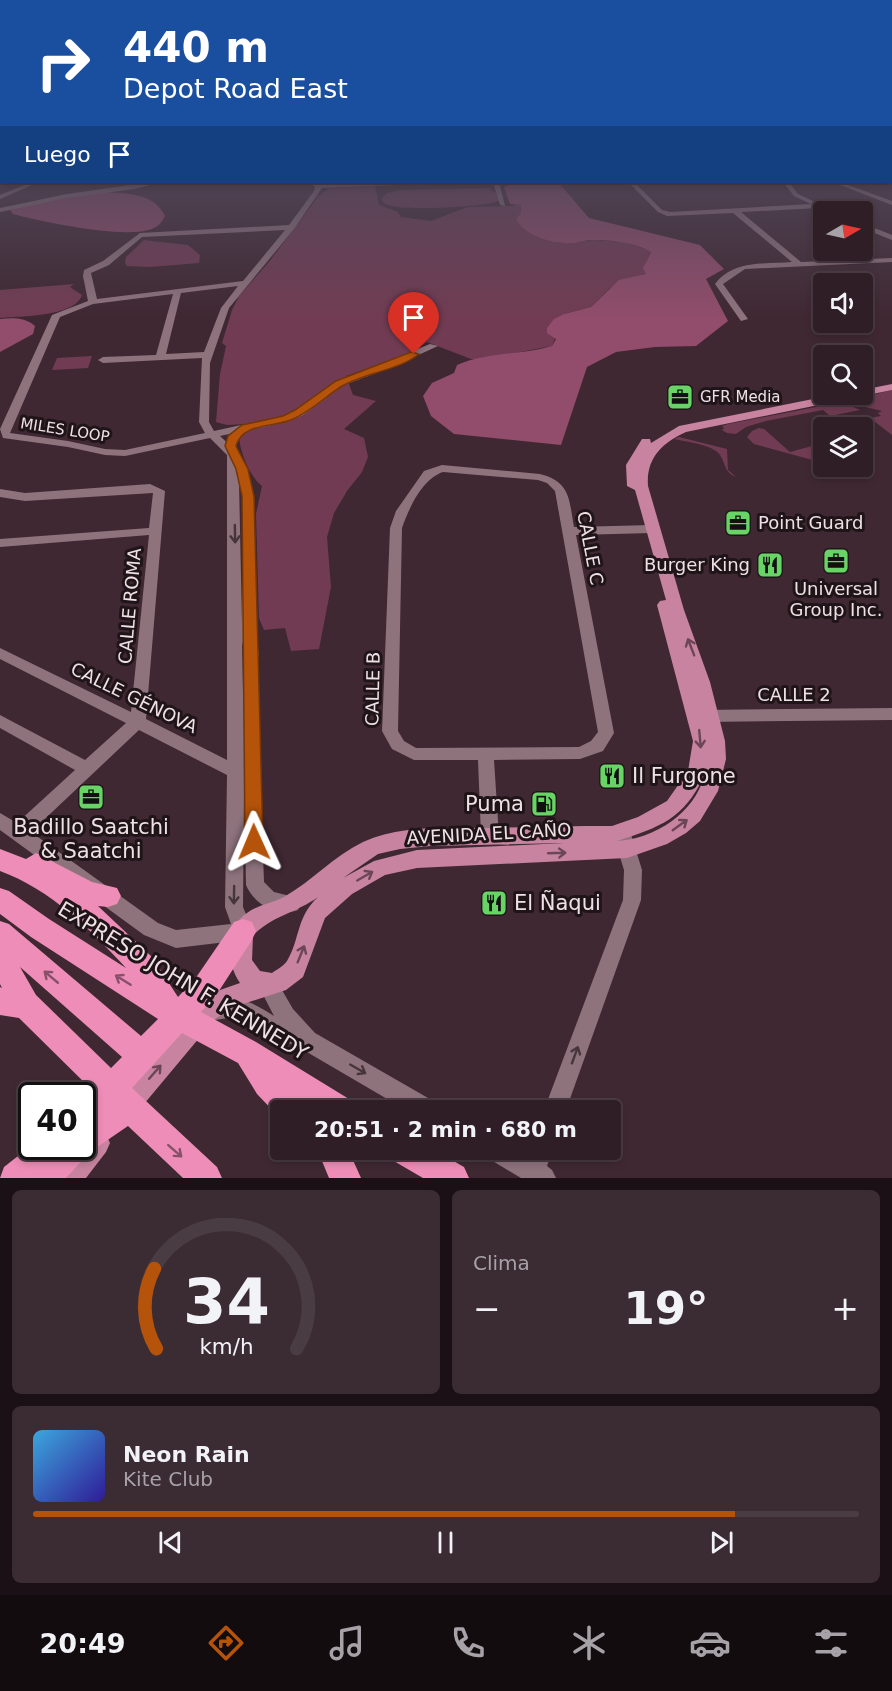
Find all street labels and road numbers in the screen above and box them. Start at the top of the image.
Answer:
street label: MILES LOOP [19,414,111,446]
street label: CALLE C [573,509,608,587]
street label: CALLE ROMA [114,546,145,665]
street label: CALLE B [361,652,384,726]
street label: CALLE GÉNOVA [68,658,202,738]
street label: CALLE 2 [757,684,831,705]
street label: AVENIDA EL CAÑO [406,819,572,848]
street label: EXPRESO JOHN F. KENNEDY [54,897,312,1065]

